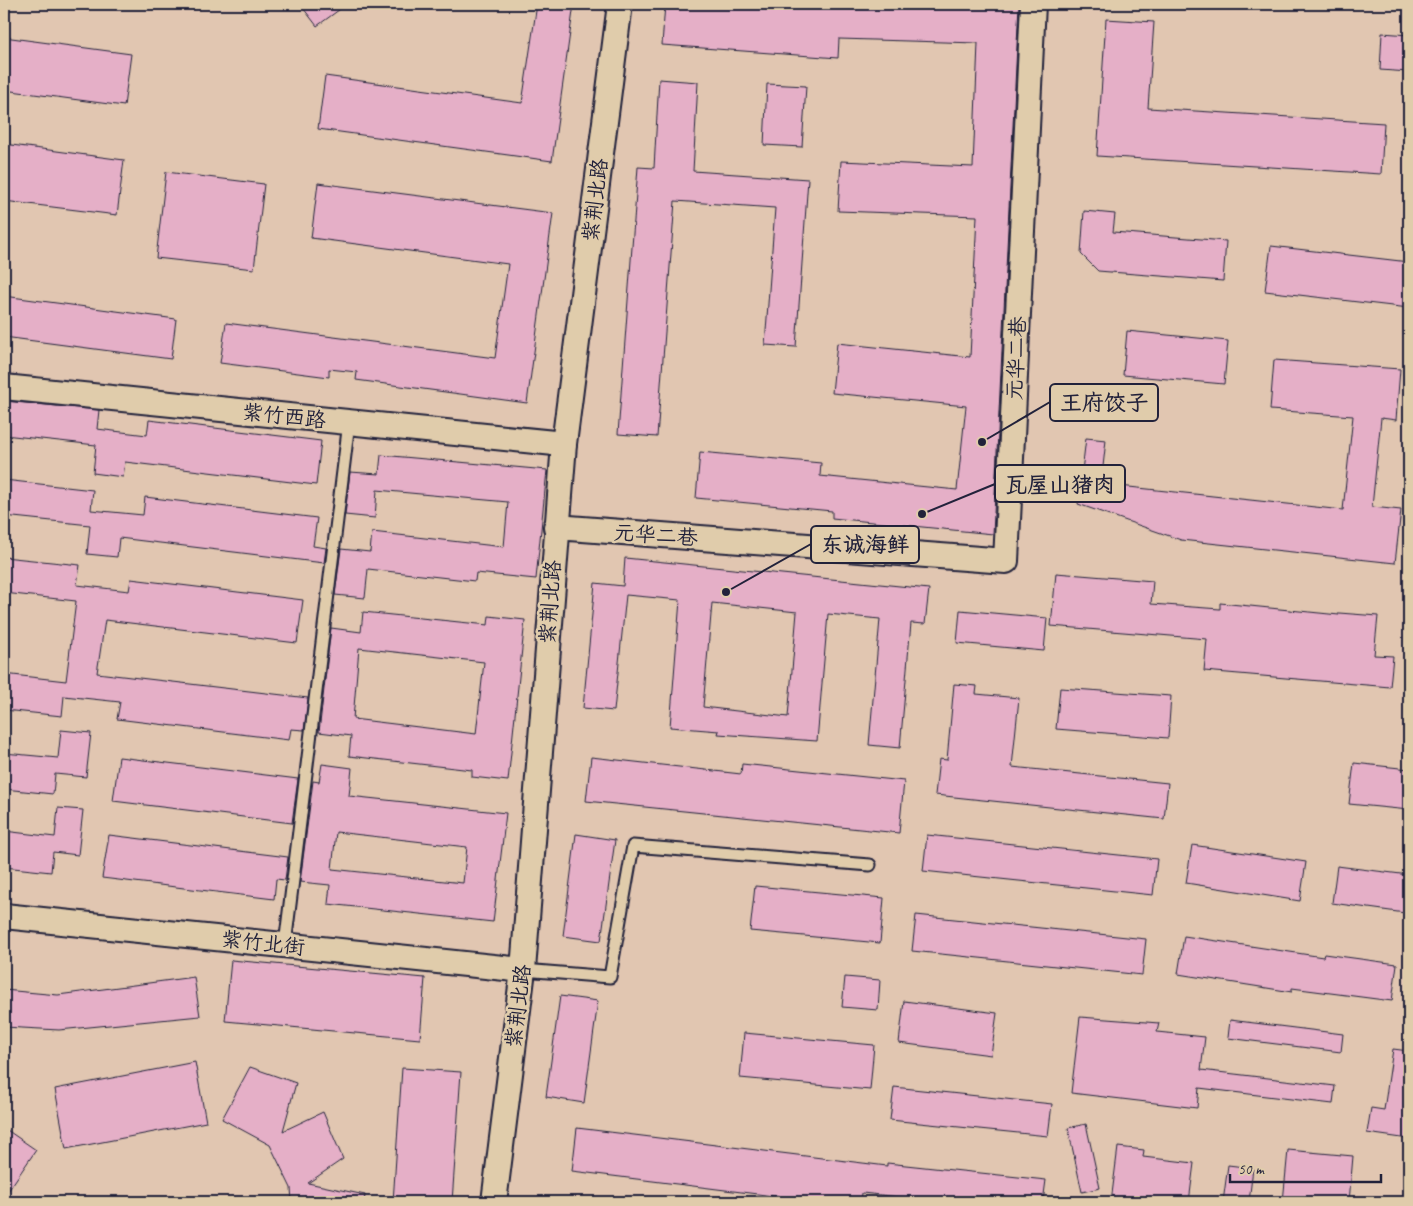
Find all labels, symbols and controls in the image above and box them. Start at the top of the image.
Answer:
street label: 紫荆北路 [577,157,613,243]
street label: 元华二巷 [1001,315,1031,401]
callout: 王府饺子 [1050,384,1158,421]
text: 王府饺子 [1060,389,1148,417]
street label: 紫竹西路 [241,399,327,433]
callout: 瓦屋山猪肉 [995,465,1125,502]
text: 瓦屋山猪肉 [1005,471,1115,499]
street label: 元华二巷 [613,519,699,551]
callout: 东诚海鲜 [811,526,919,563]
text: 东诚海鲜 [821,531,909,559]
street label: 紫荆北路 [534,559,566,645]
street label: 紫竹北街 [220,926,306,960]
street label: 紫荆北路 [500,963,536,1049]
scale bar [1230,1151,1382,1183]
text: 50 m [1238,1160,1265,1179]

